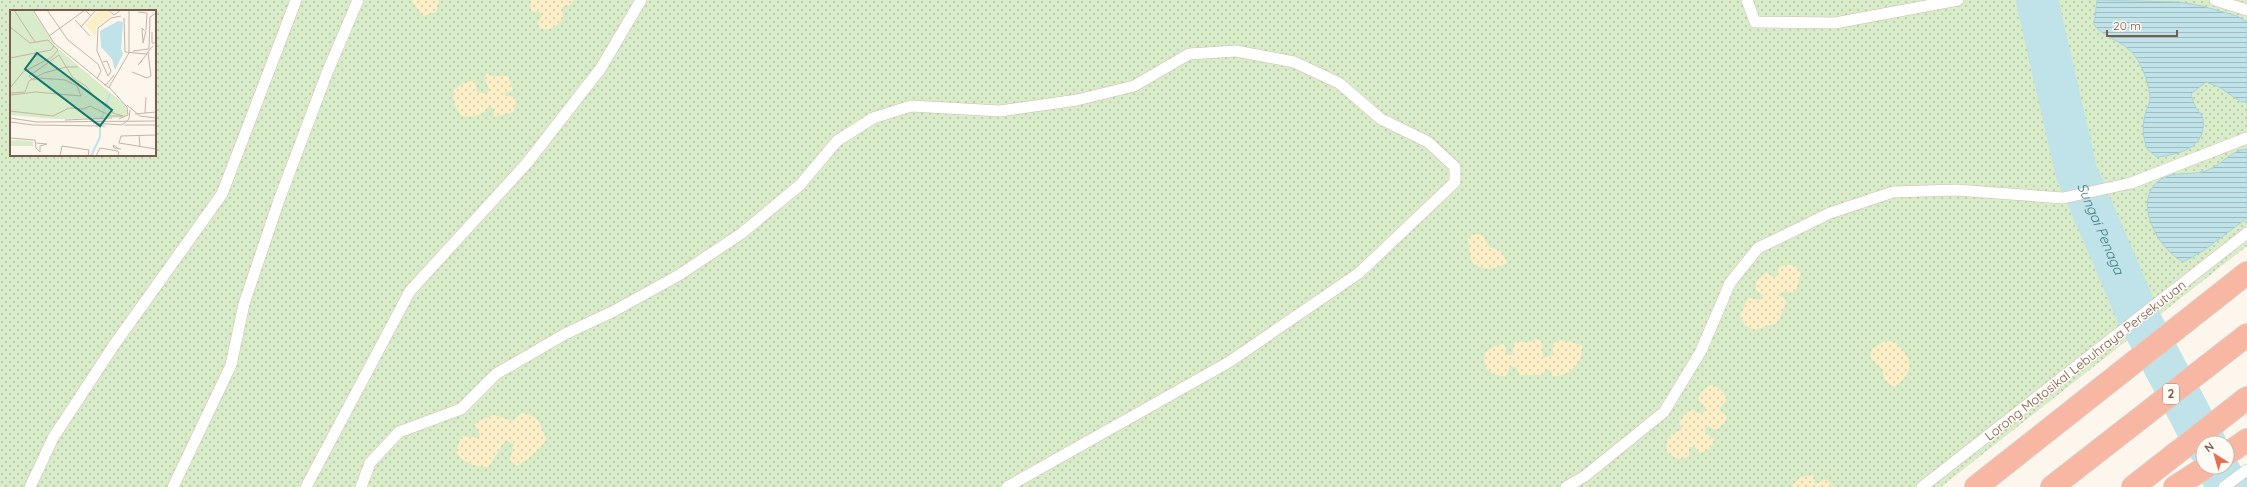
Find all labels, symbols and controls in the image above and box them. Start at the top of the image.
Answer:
inset map [10,10,156,156]
scale bar [2107,12,2177,38]
text: 20 m [2113,18,2141,33]
water label: Sungai Penaga [2073,180,2129,278]
street label: Lorong Motosikal Lebuhraya Persekutuan [1981,276,2189,444]
road number: 2 [2163,384,2179,404]
north arrow [2195,435,2235,475]
text: N [2202,439,2216,455]

